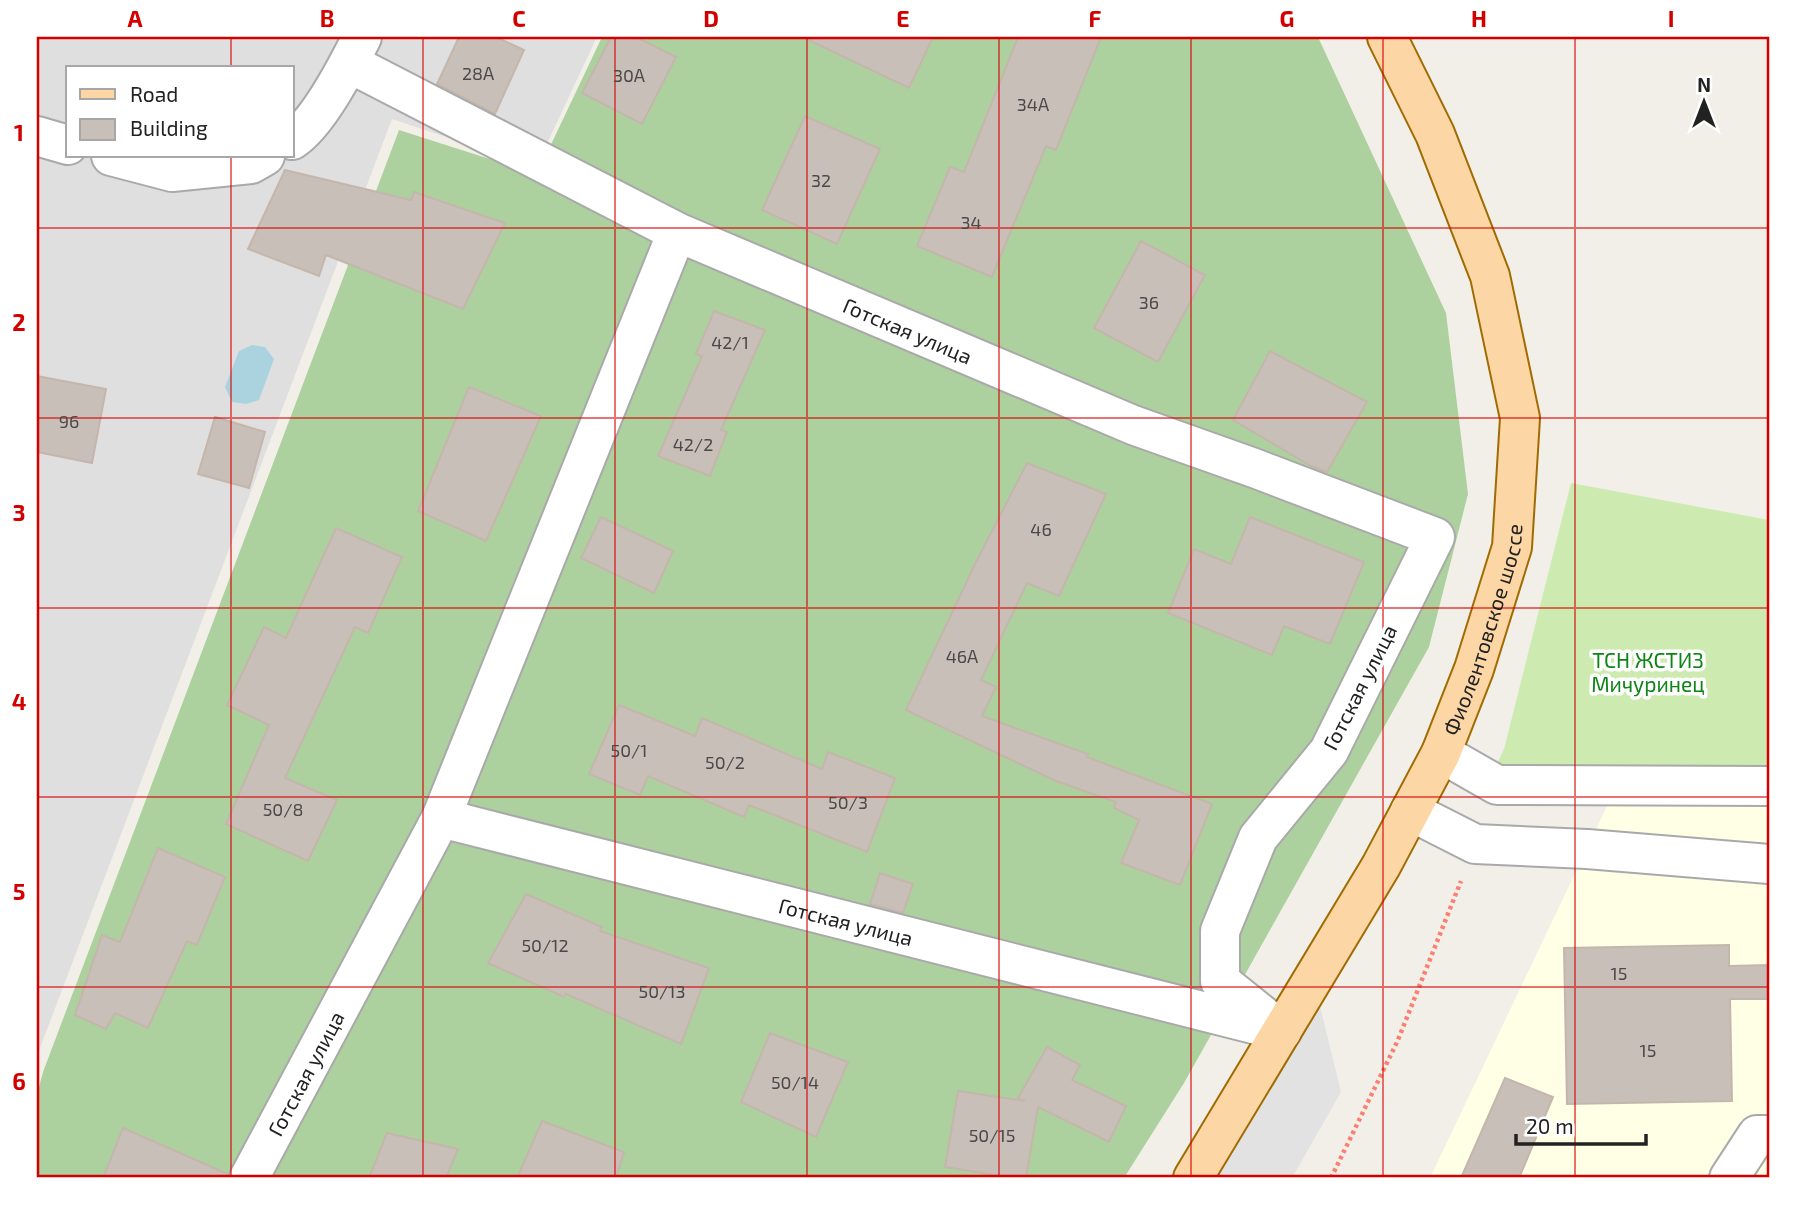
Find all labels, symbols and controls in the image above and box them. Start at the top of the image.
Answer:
text: A [127,4,143,32]
text: B [320,4,334,32]
text: C [512,4,526,32]
text: D [703,4,719,32]
text: E [896,4,910,32]
text: F [1089,4,1102,32]
text: G [1280,4,1294,32]
text: H [1471,4,1487,32]
text: I [1668,4,1674,32]
house number: 28А [462,62,495,84]
house number: 30А [613,64,646,86]
legend [66,66,294,158]
north arrow [1670,66,1740,136]
text: N [1697,73,1711,96]
text: Road [130,81,178,106]
house number: 34А [1017,93,1050,115]
text: Building [130,115,208,140]
text: 1 [14,118,24,146]
house number: 32 [811,169,831,191]
house number: 34 [960,211,982,233]
house number: 36 [1139,291,1159,313]
street label: Готская улица [840,292,976,368]
text: 2 [12,308,26,336]
house number: 42/1 [711,331,749,353]
house number: 96 [59,410,79,432]
house number: 42/2 [673,433,713,455]
text: 3 [12,498,26,526]
house number: 46 [1030,518,1052,540]
street label: Фиолентовское шоссе [1437,523,1526,739]
street label: Готская улица [1317,620,1402,754]
house number: 46А [946,645,979,667]
park label: ТСН ЖСТИЗ Мичуринец [1591,647,1705,697]
text: 4 [12,687,26,715]
house number: 50/1 [611,739,647,761]
house number: 50/2 [705,751,745,773]
house number: 50/3 [828,791,868,813]
house number: 50/8 [263,798,303,820]
text: 5 [13,877,25,905]
street label: Готская улица [776,892,916,950]
house number: 50/12 [521,934,569,956]
house number: 15 [1611,962,1627,984]
house number: 50/13 [639,980,685,1002]
street label: Готская улица [262,1006,348,1140]
house number: 15 [1640,1039,1656,1061]
text: 6 [12,1067,26,1095]
house number: 50/14 [771,1071,819,1093]
scale bar [1516,1103,1645,1147]
text: 20 m [1526,1113,1574,1138]
house number: 50/15 [969,1124,1015,1146]

